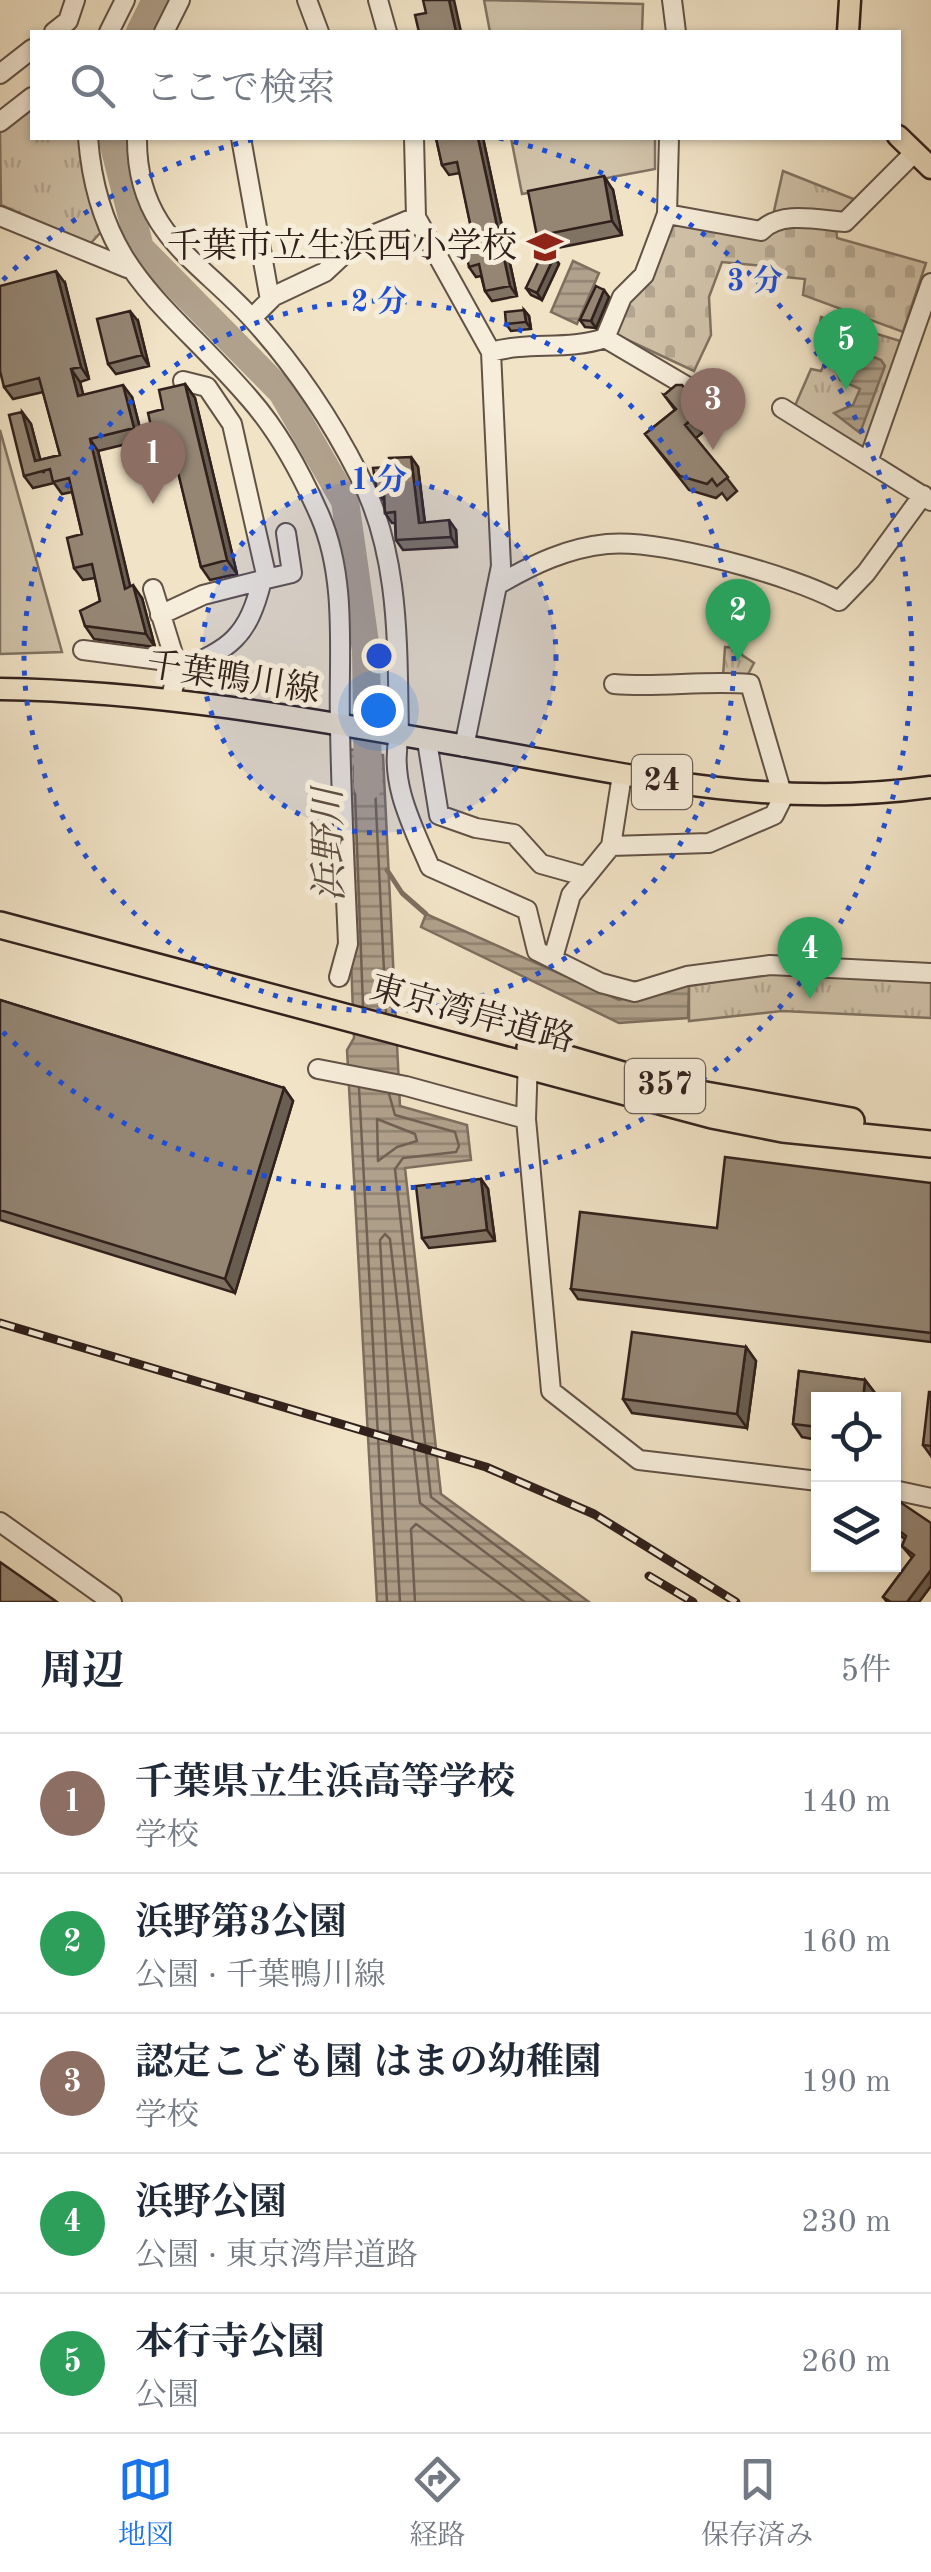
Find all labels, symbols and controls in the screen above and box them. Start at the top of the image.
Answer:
search box [30,30,901,140]
icon: search [65,58,120,113]
text: ここで検索 [145,71,335,109]
place label: 千葉市立生浜西小学校 [167,227,517,265]
school or university icon: 千葉市立生浜西小学校 [526,228,564,266]
text: 3 分 [727,264,783,297]
text: 2 分 [351,285,407,318]
pin: 5 [814,308,878,390]
pin: 3 [680,368,746,450]
pin: 1 [120,422,186,504]
text: 1 分 [351,463,407,496]
pin: 2 [706,578,770,661]
centre of rings [361,638,397,674]
street label: 千葉鴨川線 [144,645,323,710]
your location [353,685,404,736]
road number: 24 [632,755,692,809]
water label: 浜野川 [308,784,351,902]
pin: 4 [778,916,842,999]
street label: 東京湾岸道路 [366,968,579,1059]
road number: 357 [625,1059,705,1113]
map controls [811,1392,901,1572]
button: locate [811,1392,901,1482]
button: layers [811,1482,901,1572]
text: 周辺 [40,1652,124,1694]
text: 5件 [840,1656,891,1688]
text: 千葉県立生浜高等学校 [135,1765,515,1803]
text: 1 [63,1787,82,1819]
text: 140 m [801,1787,891,1819]
text: 学校 [135,1821,199,1853]
text: 浜野第3公園 [135,1905,347,1943]
text: 2 [63,1927,82,1959]
text: 160 m [801,1927,891,1959]
text: 公園 · 千葉鴨川線 [135,1961,386,1993]
text: 認定こども園 はまの幼稚園 [135,2045,602,2083]
text: 3 [63,2067,82,2099]
text: 190 m [801,2067,891,2099]
text: 学校 [135,2101,199,2133]
text: 浜野公園 [135,2185,287,2223]
text: 4 [63,2207,82,2239]
text: 230 m [801,2207,891,2239]
text: 公園 · 東京湾岸道路 [135,2241,418,2273]
text: 本行寺公園 [135,2325,325,2363]
text: 5 [63,2347,82,2379]
text: 260 m [801,2347,891,2379]
text: 公園 [135,2381,199,2413]
tab: 地図 [118,2452,174,2555]
tab: 経路 [409,2452,465,2555]
tab: 保存済み [701,2452,813,2555]

